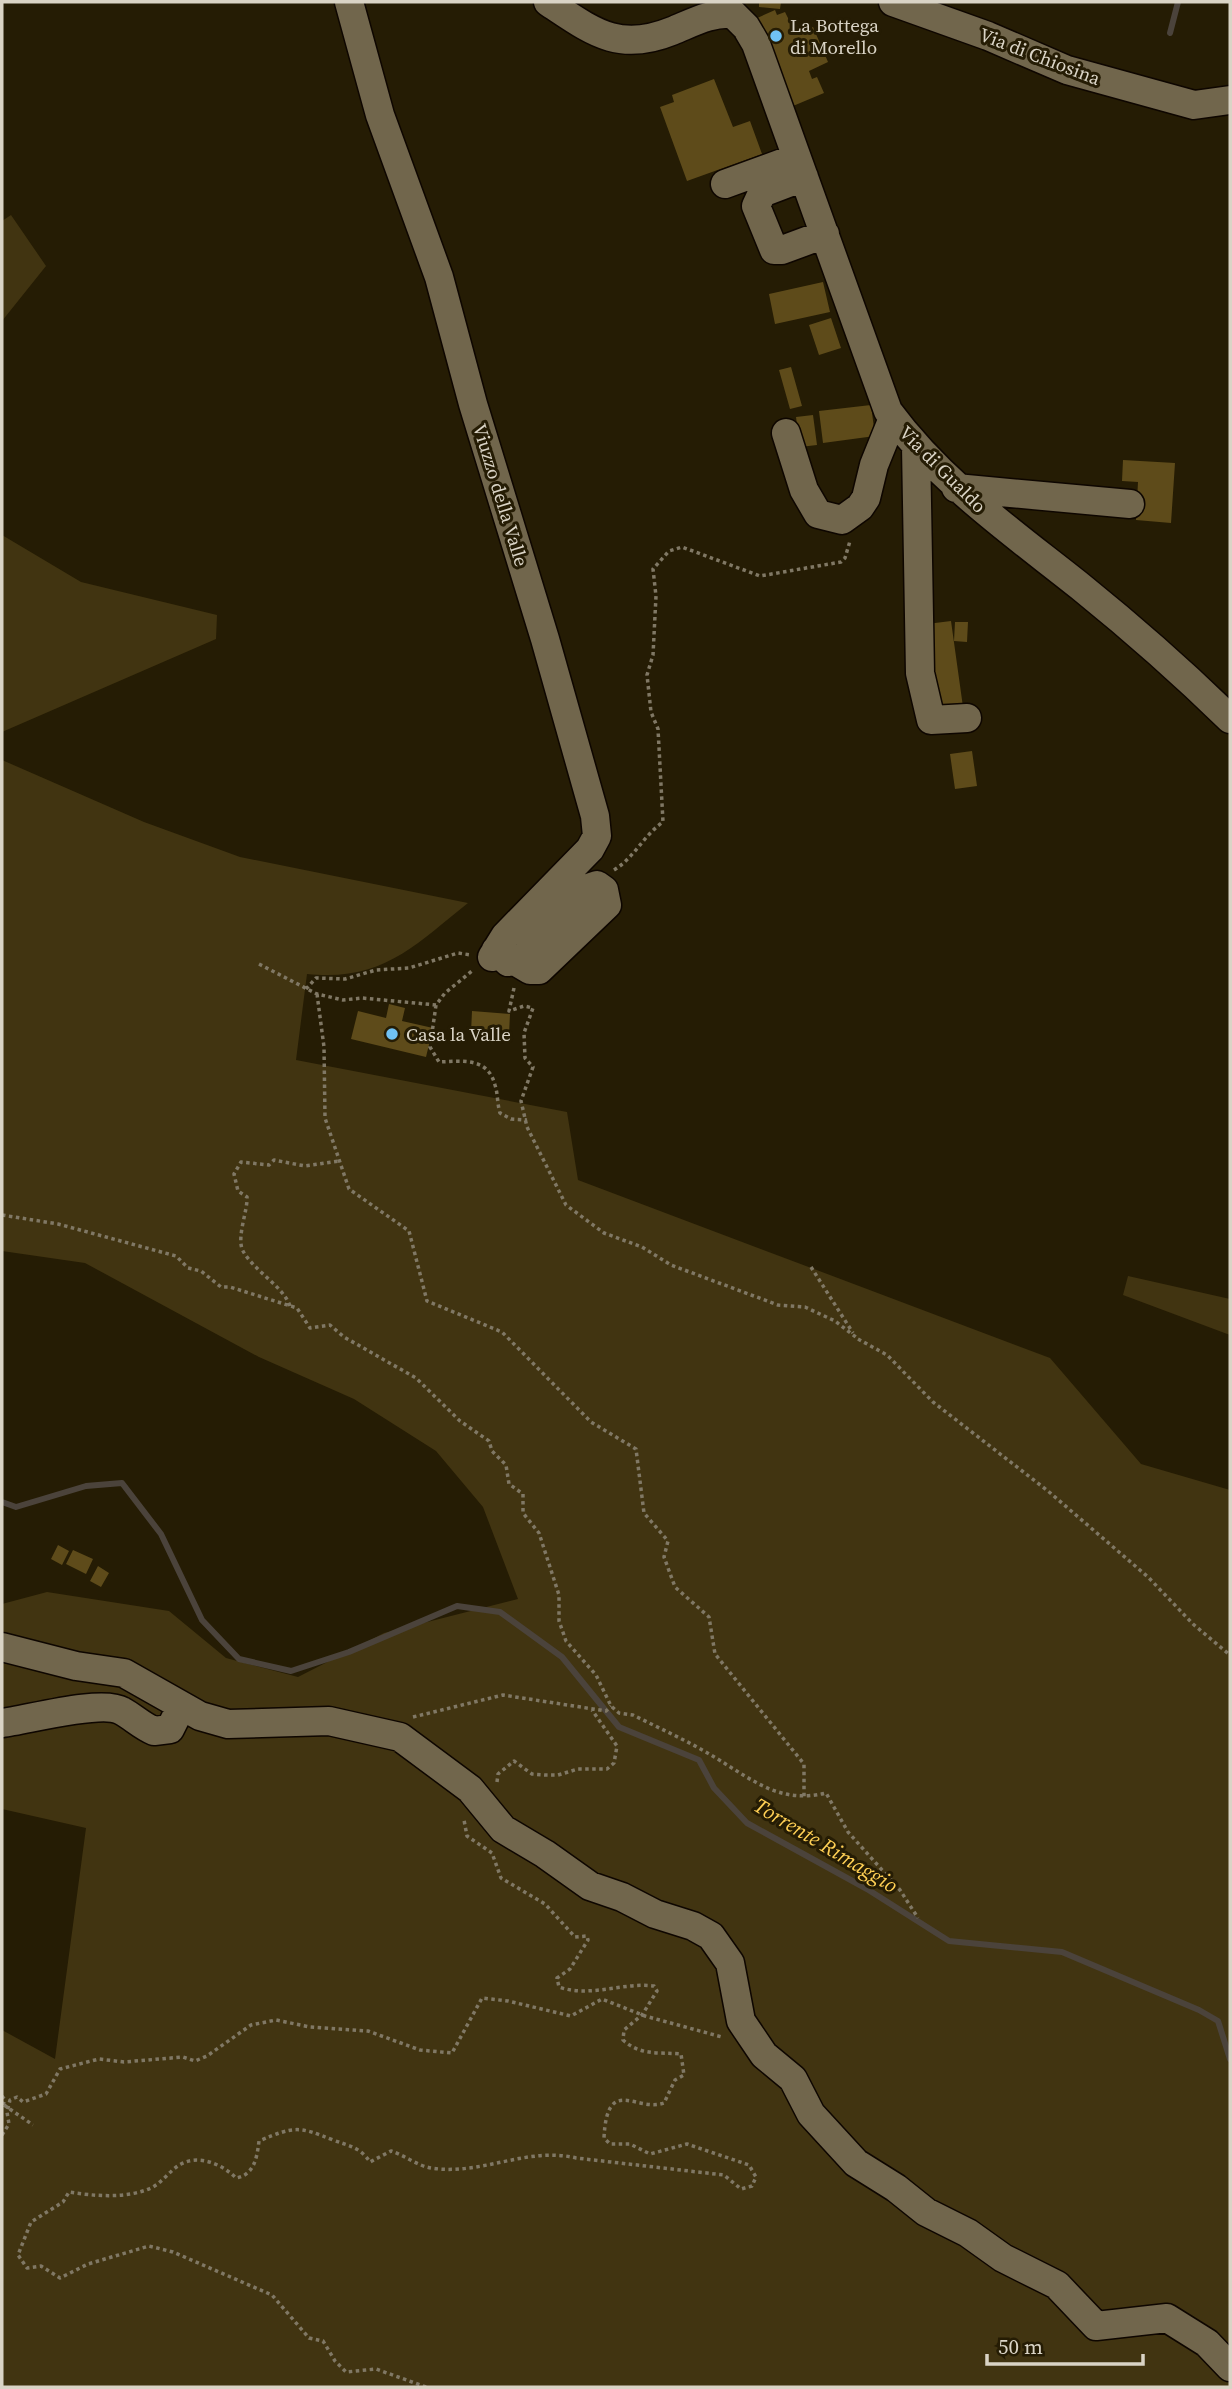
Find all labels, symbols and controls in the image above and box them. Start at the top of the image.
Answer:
place label: La Bottega di Morello [790,12,879,60]
street label: Via di Chiosina [976,21,1104,91]
marker: La Bottega di Morello [768,28,784,44]
street label: Viuzzo della Valle [467,420,535,570]
street label: Via di Gualdo [894,420,992,518]
place label: Casa la Valle [406,1021,511,1047]
marker: Casa la Valle [384,1026,400,1042]
water label: Torrente Rimaggio [749,1791,903,1899]
scale bar [987,2322,1143,2366]
text: 50 m [998,2332,1043,2361]

